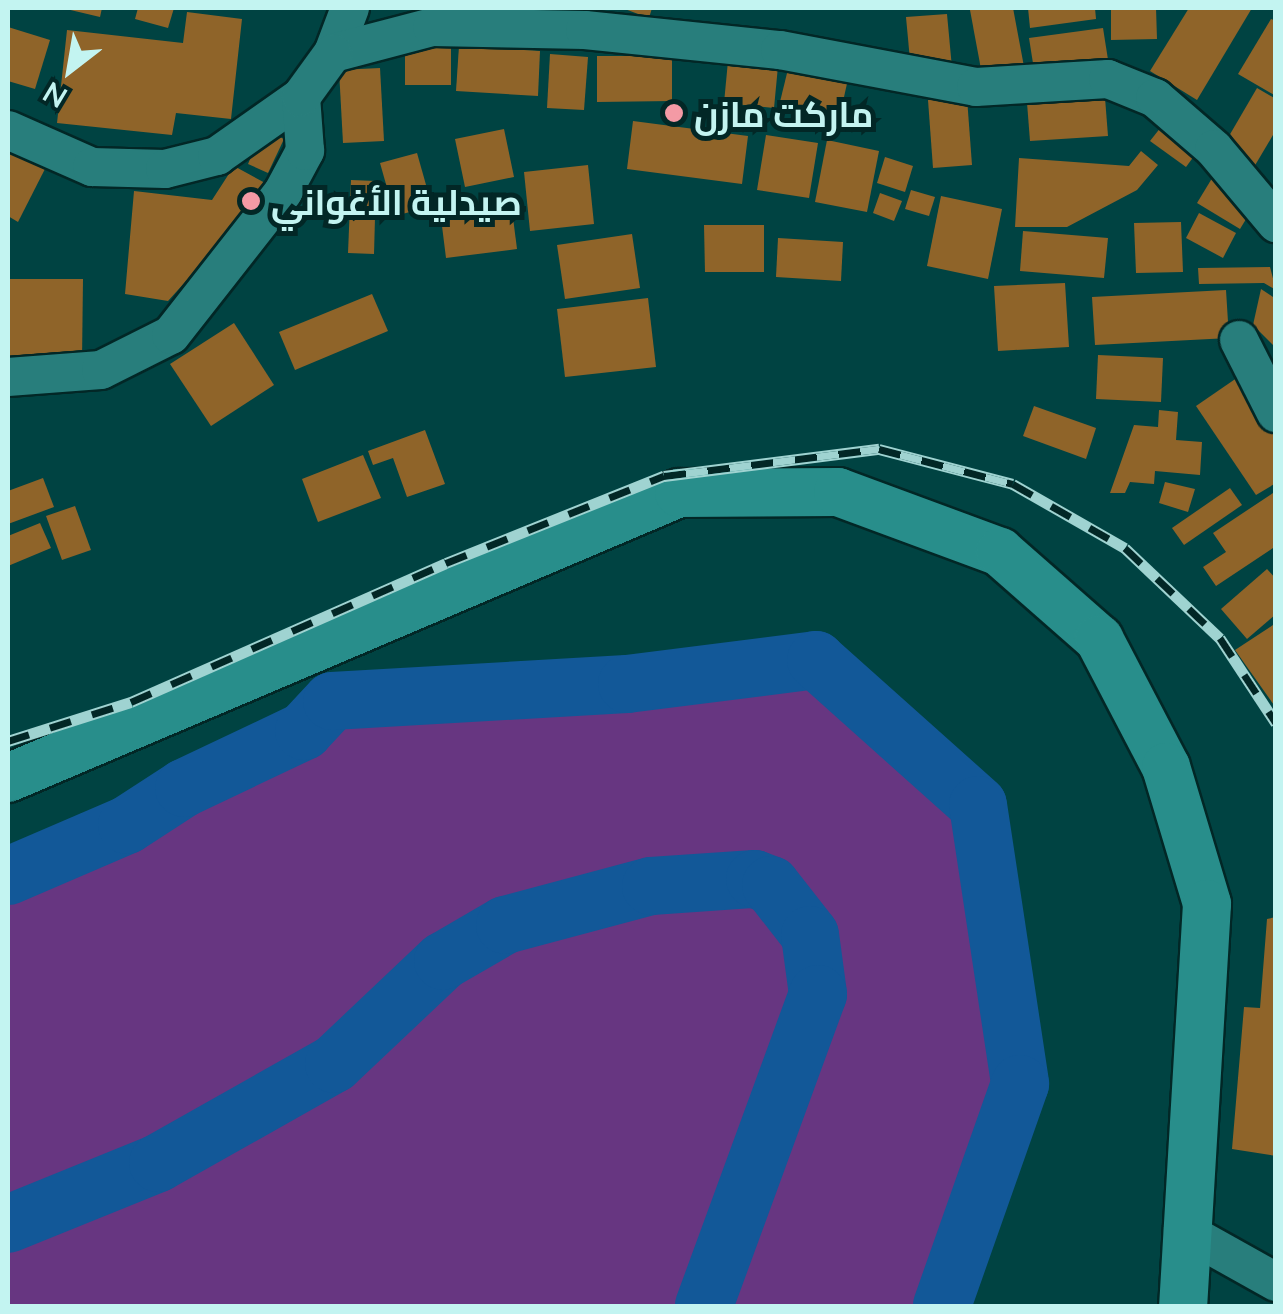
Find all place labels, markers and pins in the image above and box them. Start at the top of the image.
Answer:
place label: ماركت مازن [694,92,873,134]
marker: ماركت مازن [663,102,685,124]
place label: صيدلية الأغواني [271,180,522,222]
marker: صيدلية الأغواني [240,190,262,212]

